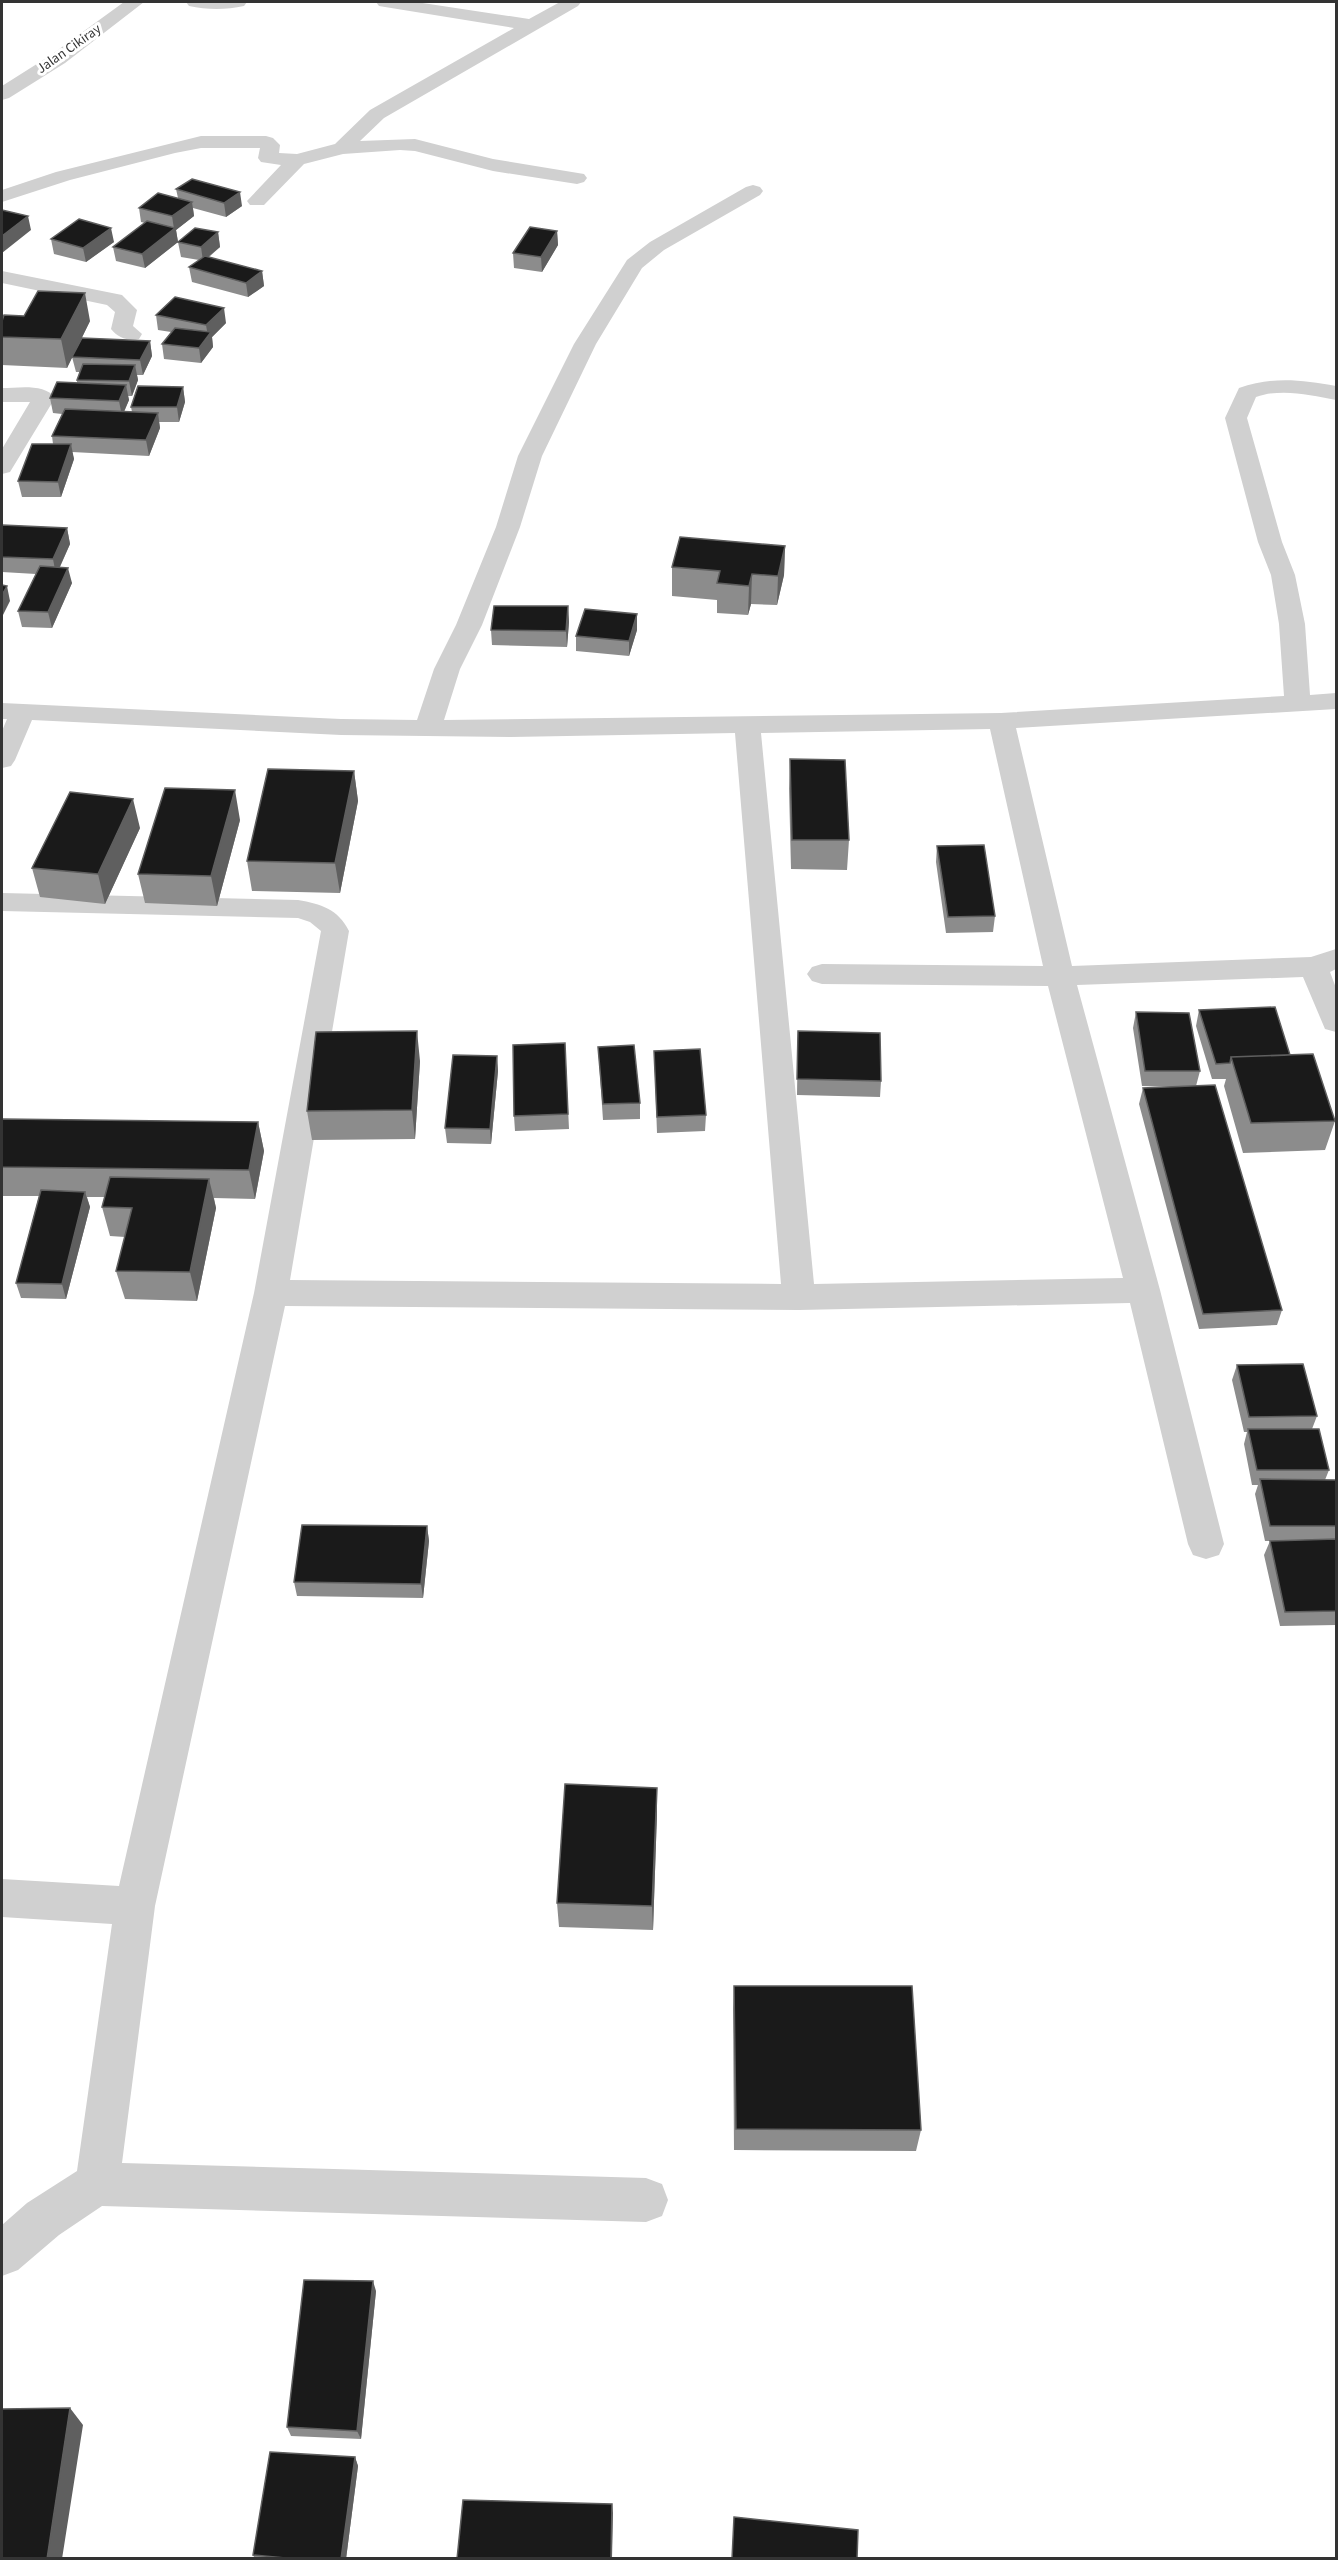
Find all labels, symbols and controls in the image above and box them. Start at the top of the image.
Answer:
street label: Jalan Cikiray [33,19,106,79]

